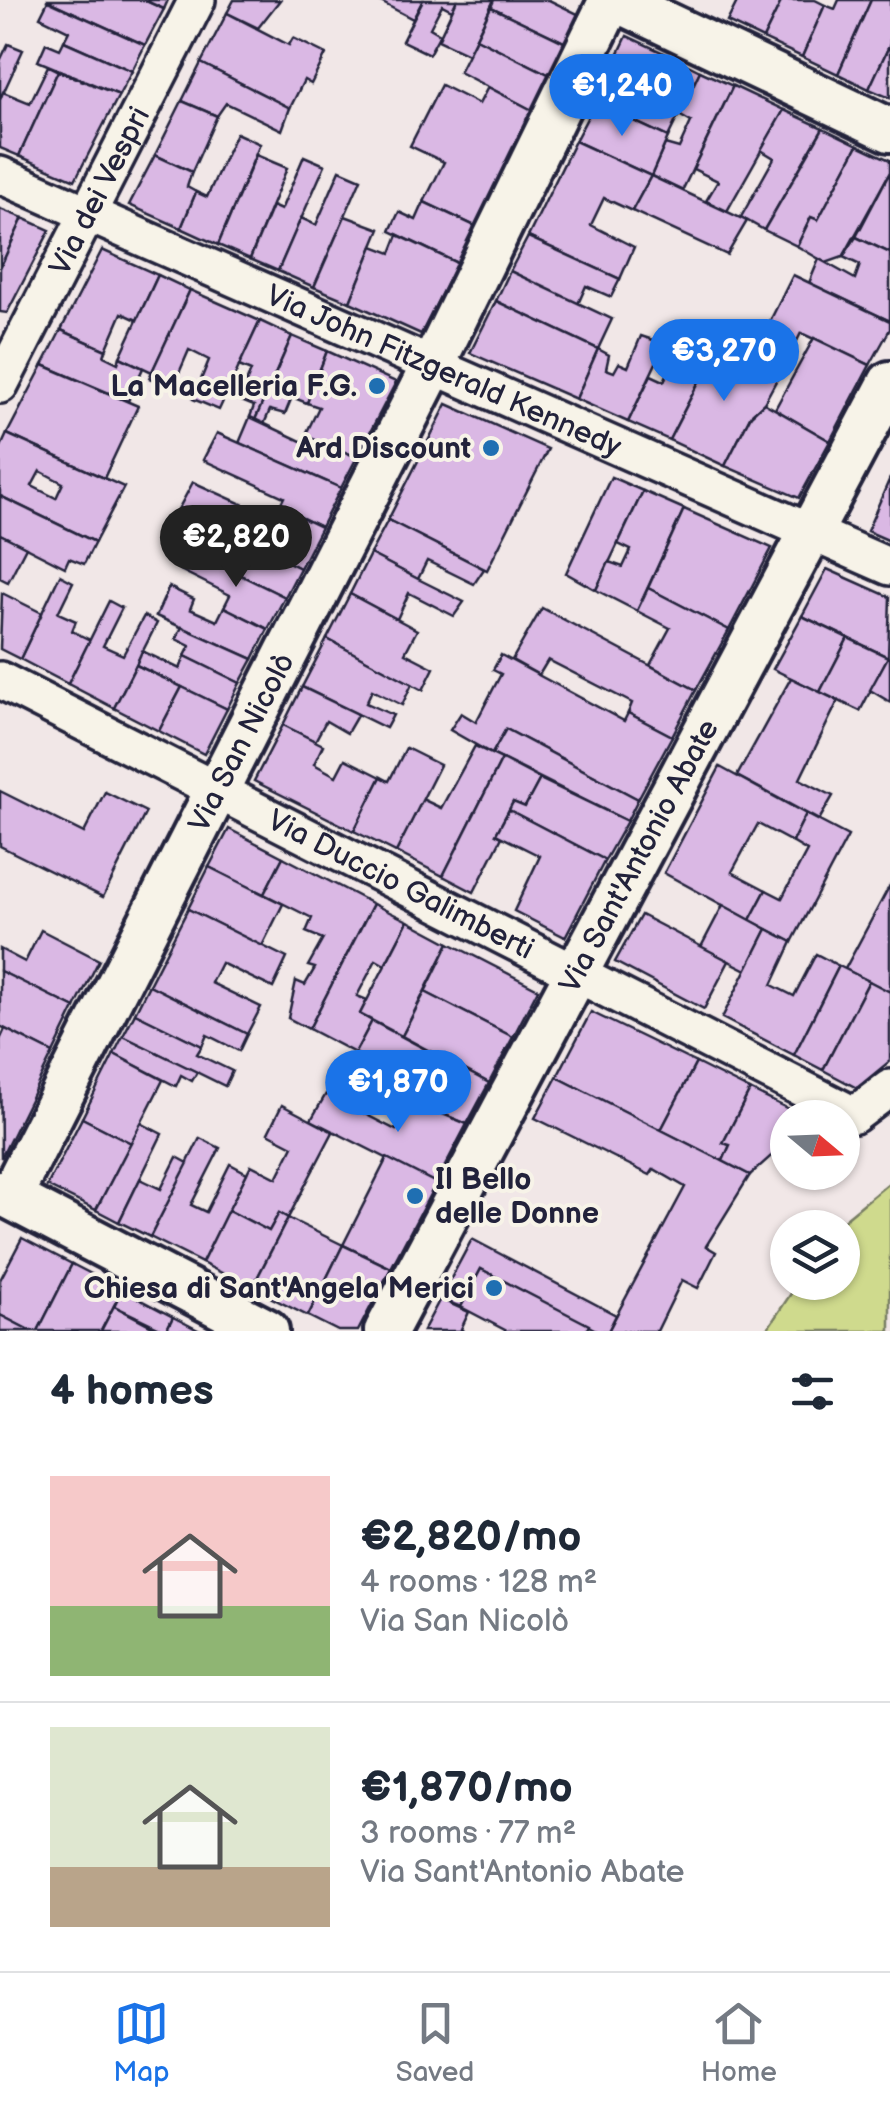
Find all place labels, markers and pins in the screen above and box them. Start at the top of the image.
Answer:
pin: €1,240 [541,54,703,139]
pin: €3,270 [643,319,805,404]
place label: La Macelleria F.G. [111,369,357,405]
marker: La Macelleria F.G. [366,375,388,397]
place label: Ard Discount [295,431,471,467]
marker: Ard Discount [480,437,502,459]
pin: €2,820 [155,505,317,590]
pin: €1,870 [317,1050,479,1135]
place label: Il Bello delle Donne [435,1162,599,1232]
marker: Il Bello delle Donne [404,1185,426,1207]
place label: Chiesa di Sant'Angela Merici [84,1271,474,1307]
marker: Chiesa di Sant'Angela Merici [483,1277,505,1299]

